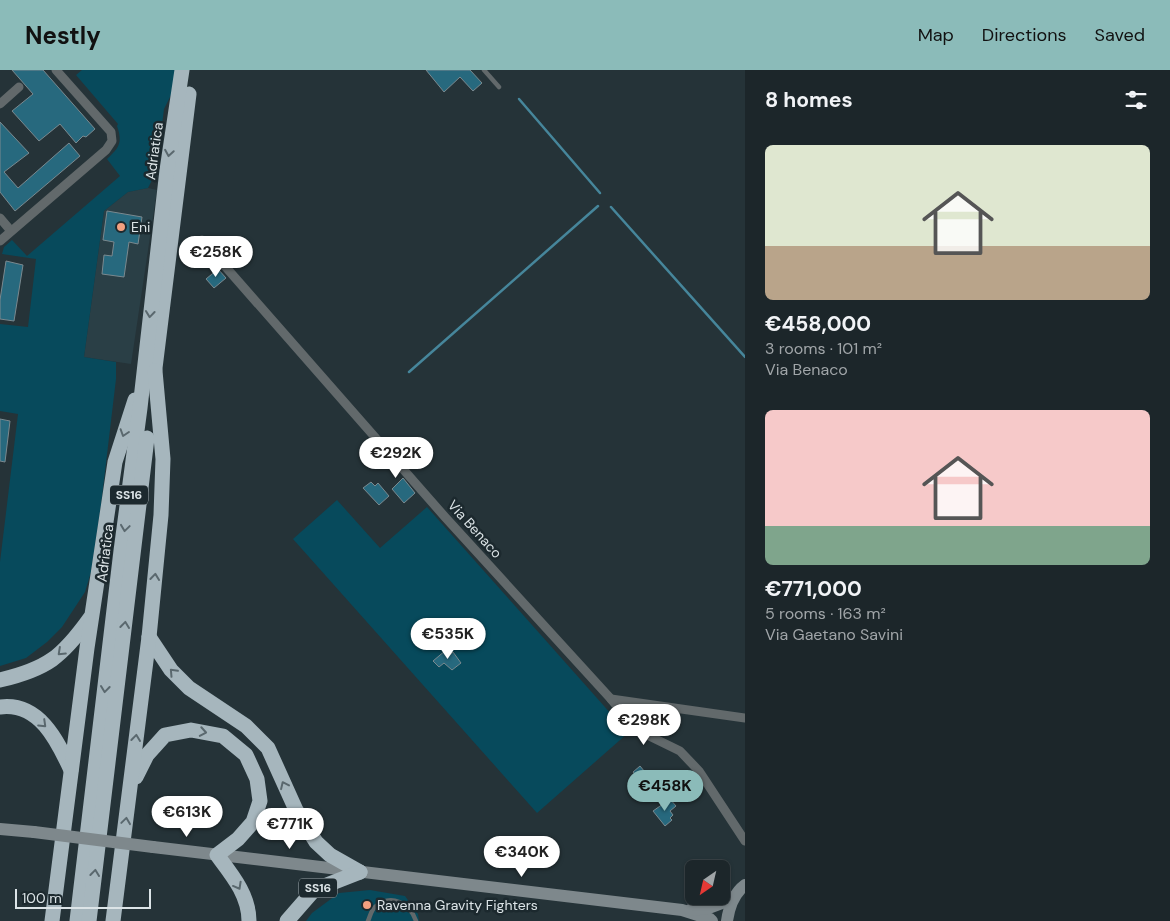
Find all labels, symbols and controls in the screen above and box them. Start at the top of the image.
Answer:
text: Nestly [25,20,101,51]
text: Map [918,23,954,47]
text: Directions [982,23,1067,47]
text: Saved [1095,23,1145,47]
text: 8 homes [765,86,853,114]
icon: filters [1122,86,1150,114]
street label: Adriatica [141,121,167,181]
one-way arrow [165,148,175,157]
icon: home [913,178,1003,268]
place label: Eni [131,218,150,236]
marker: Eni [115,221,127,233]
pin: €258K [181,236,251,278]
text: €258K [190,241,242,262]
text: €458,000 [765,310,871,338]
one-way arrow [145,311,156,319]
text: 3 rooms · 101 m² [765,338,882,359]
text: Via Benaco [765,359,848,380]
one-way arrow [120,428,130,437]
pin: €292K [361,436,431,479]
text: €292K [370,442,422,463]
icon: home [913,443,1003,533]
road number: SS16 [110,486,148,504]
street label: Via Benaco [444,496,506,562]
street label: Adriatica [93,523,117,583]
one-way arrow [120,523,130,532]
one-way arrow [149,573,160,581]
text: €771,000 [765,575,862,603]
text: 5 rooms · 163 m² [765,603,886,624]
pin: €535K [413,618,483,660]
one-way arrow [119,620,130,628]
text: €535K [422,623,474,644]
text: Via Gaetano Savini [765,624,903,645]
one-way arrow [58,647,67,656]
one-way arrow [170,668,179,677]
one-way arrow [100,685,111,693]
pin: €298K [609,704,679,746]
text: €298K [618,709,670,730]
one-way arrow [37,718,46,727]
one-way arrow [198,727,207,737]
one-way arrow [131,734,141,743]
pin: €458K [630,770,700,812]
text: €458K [638,775,692,796]
one-way arrow [280,781,291,790]
pin: €613K [152,796,222,838]
text: €613K [163,801,211,822]
pin: €771K [255,808,325,850]
text: €771K [267,813,313,834]
one-way arrow [120,816,131,824]
pin: €340K [487,836,557,878]
text: €340K [495,841,549,862]
north arrow [685,860,730,905]
map controls [685,860,730,905]
one-way arrow [89,868,100,876]
road number: SS16 [299,878,337,898]
one-way arrow [232,881,242,890]
scale bar [15,886,151,909]
text: 100 m [22,889,62,907]
place label: Ravenna Gravity Fighters [377,896,538,914]
marker: Ravenna Gravity Fighters [361,899,373,911]

